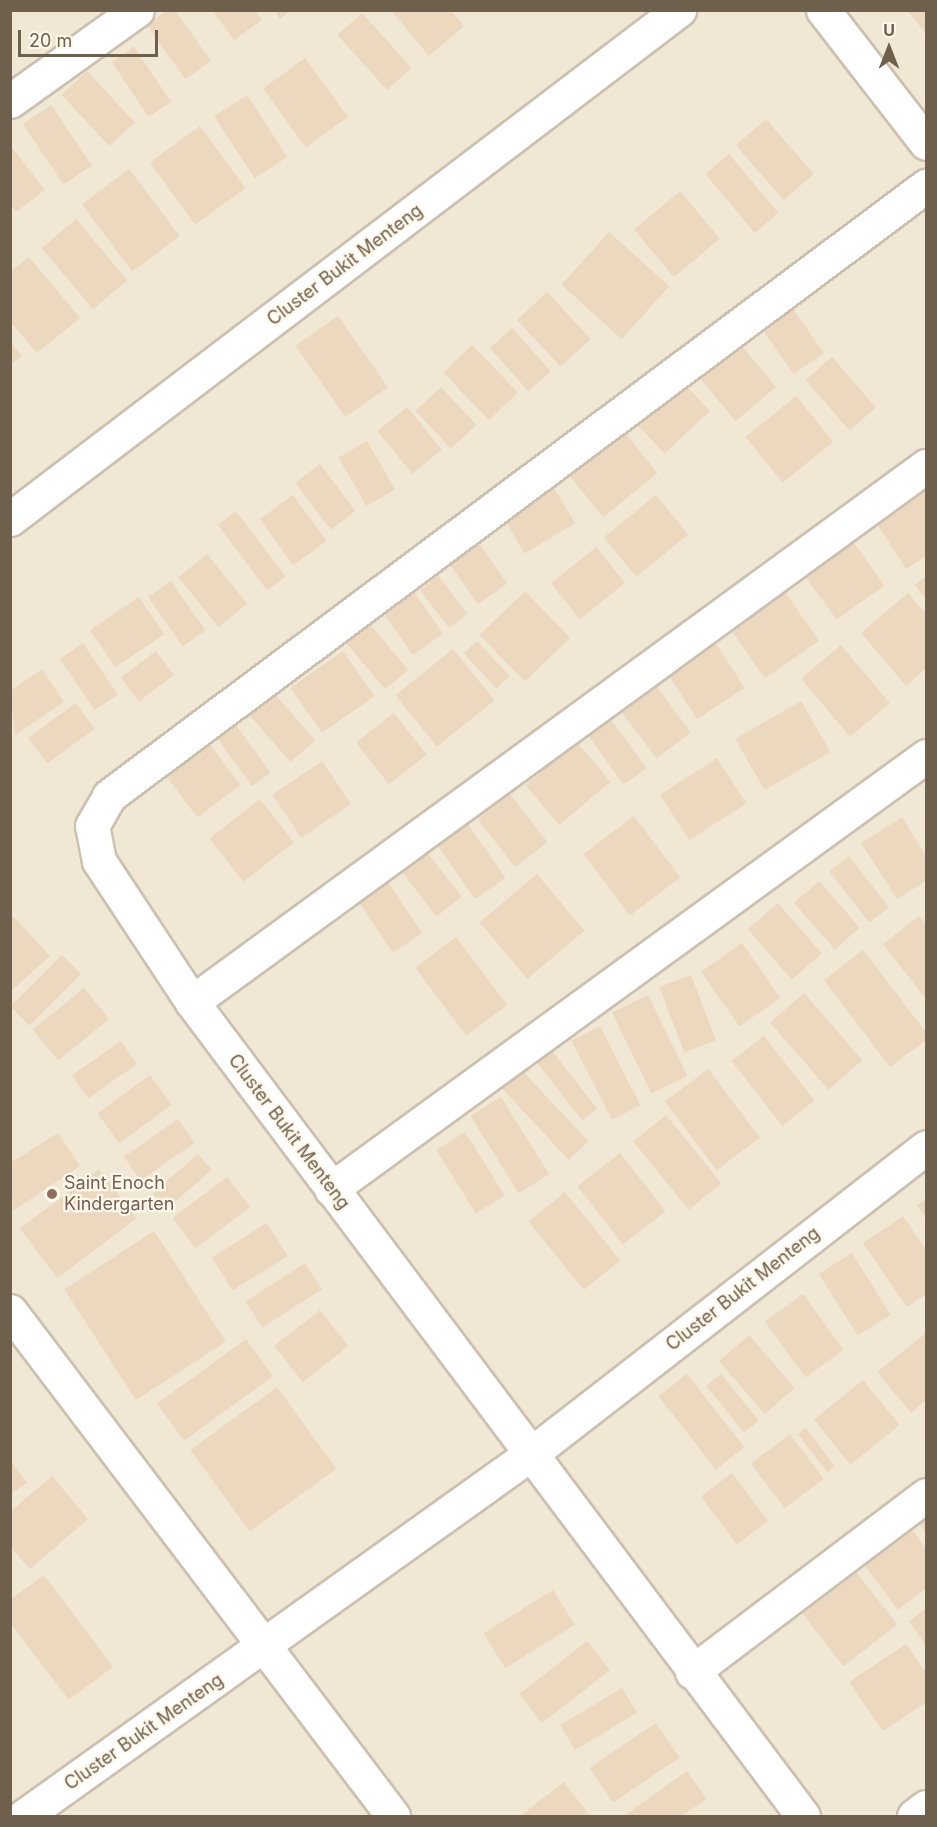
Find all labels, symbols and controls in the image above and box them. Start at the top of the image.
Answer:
scale bar [21,18,160,56]
north arrow [859,18,919,78]
text: U [883,20,895,40]
text: 20 m [29,30,72,51]
street label: Cluster Bukit Menteng [263,200,427,330]
street label: Cluster Bukit Menteng [224,1050,354,1214]
place label: Saint Enoch Kindergarten [64,1173,174,1216]
marker: Saint Enoch Kindergarten [45,1187,59,1201]
street label: Cluster Bukit Menteng [662,1222,824,1356]
street label: Cluster Bukit Menteng [61,1669,227,1795]

